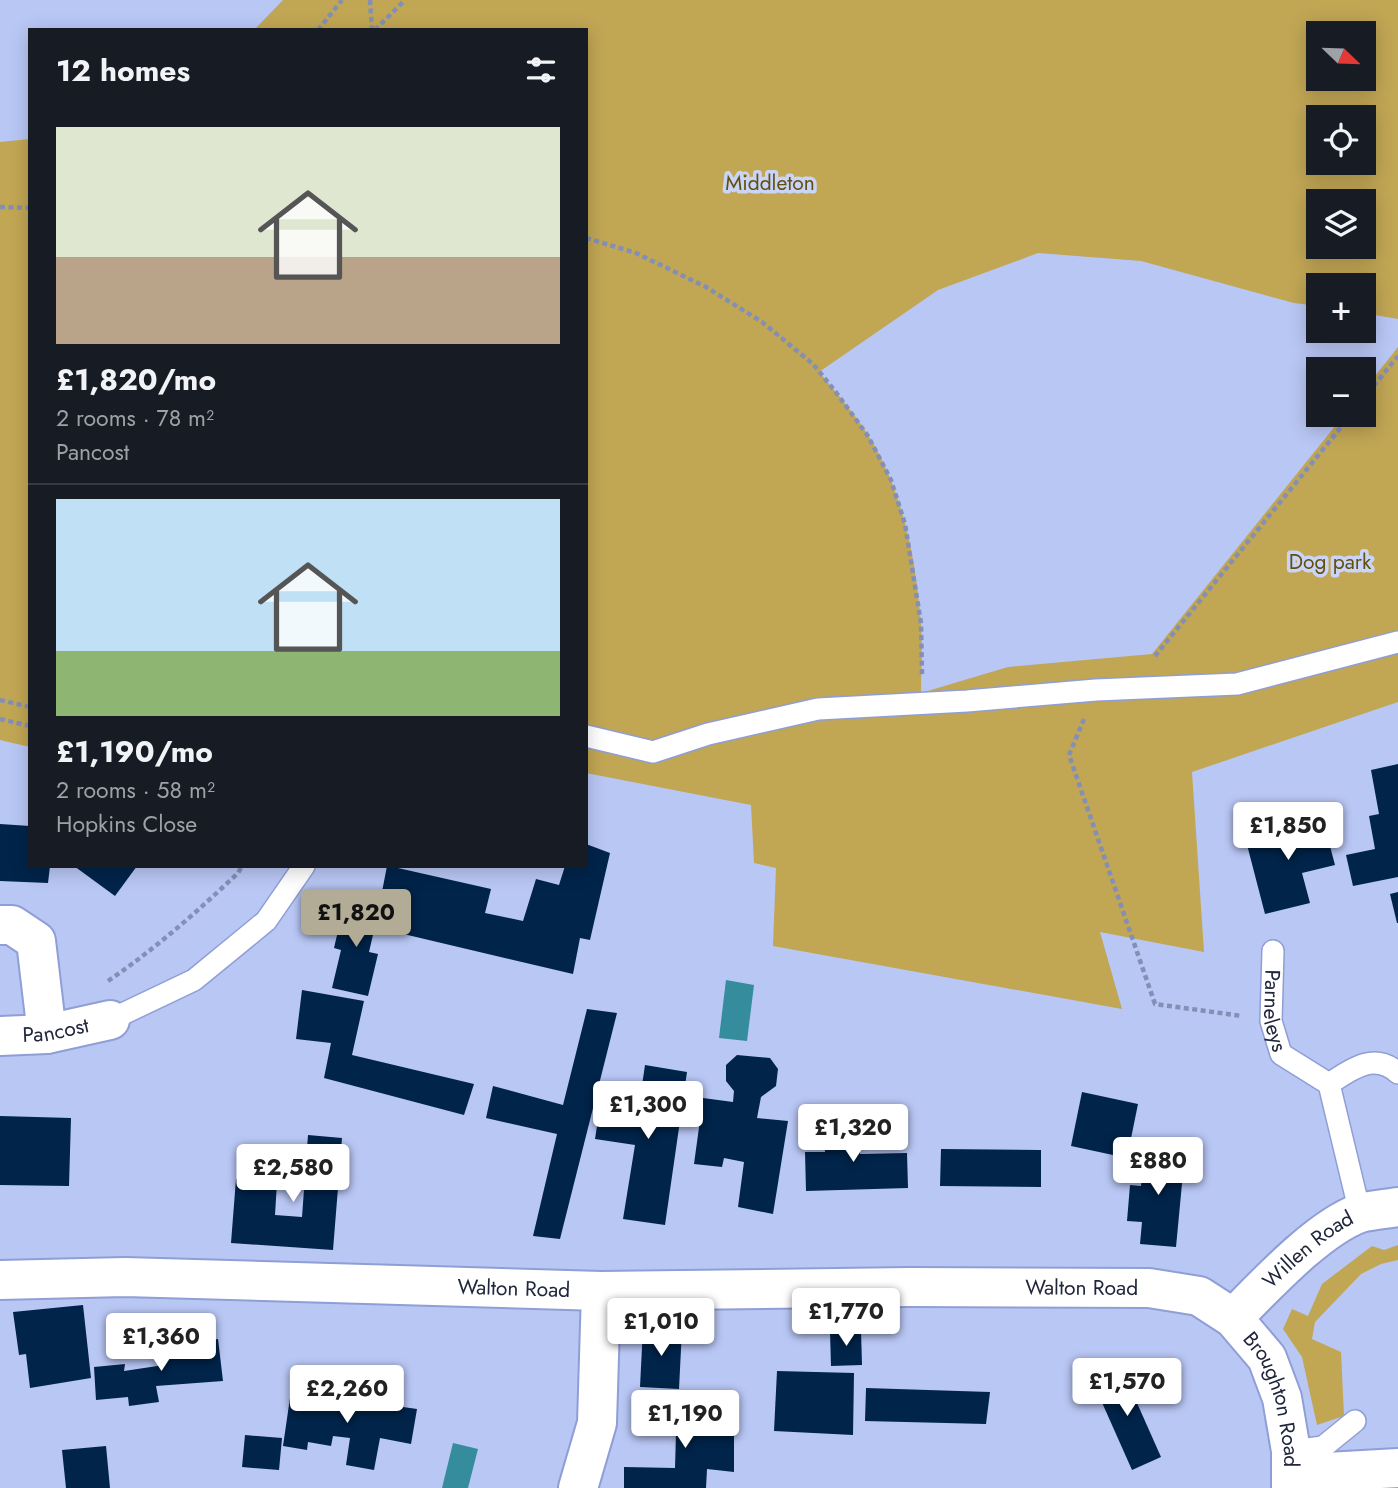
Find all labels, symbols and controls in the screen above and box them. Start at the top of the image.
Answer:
north arrow [1306,21,1376,91]
map controls [1306,21,1376,427]
text: 12 homes [56,49,190,92]
icon: filters [522,51,560,89]
button: locate [1306,105,1376,175]
park label: Middleton [725,168,815,198]
icon: home [245,172,371,298]
button: layers [1306,189,1376,259]
button: + [1306,273,1376,343]
button: − [1306,357,1376,427]
text: £1,820/mo [56,358,216,401]
text: 2 rooms · 78 m² [56,401,214,435]
text: Pancost [56,435,129,469]
icon: home [245,544,371,670]
park label: Dog park [1289,547,1372,577]
text: £1,190/mo [56,730,213,773]
text: 2 rooms · 58 m² [56,773,215,807]
pin: £1,850 [1231,802,1345,862]
text: Hopkins Close [56,807,197,841]
text: £1,850 [1249,808,1327,842]
pin: £1,820 [299,890,413,949]
text: £1,820 [317,895,395,929]
street label: Parneleys [1256,969,1295,1056]
street label: Pancost [22,1010,92,1050]
pin: £1,300 [591,1082,705,1141]
text: £1,300 [609,1087,687,1121]
pin: £1,320 [796,1104,910,1164]
text: £1,320 [814,1110,892,1144]
pin: £880 [1117,1138,1199,1197]
text: £880 [1129,1143,1187,1177]
pin: £2,580 [236,1144,350,1204]
text: £2,580 [252,1150,334,1184]
street label: Willen Road [1256,1203,1359,1295]
street label: Walton Road [457,1272,571,1305]
street label: Walton Road [1025,1272,1138,1303]
pin: £1,770 [789,1288,903,1348]
text: £1,770 [808,1294,884,1328]
pin: £1,010 [604,1298,718,1358]
text: £1,010 [623,1304,699,1338]
pin: £1,360 [104,1314,218,1373]
text: £1,360 [122,1319,200,1353]
street label: Broughton Road [1236,1325,1307,1467]
pin: £1,570 [1070,1358,1184,1418]
text: £1,570 [1088,1364,1166,1398]
pin: £2,260 [290,1366,404,1425]
text: £2,260 [306,1371,388,1405]
pin: £1,190 [628,1390,742,1450]
text: £1,190 [647,1396,723,1430]

